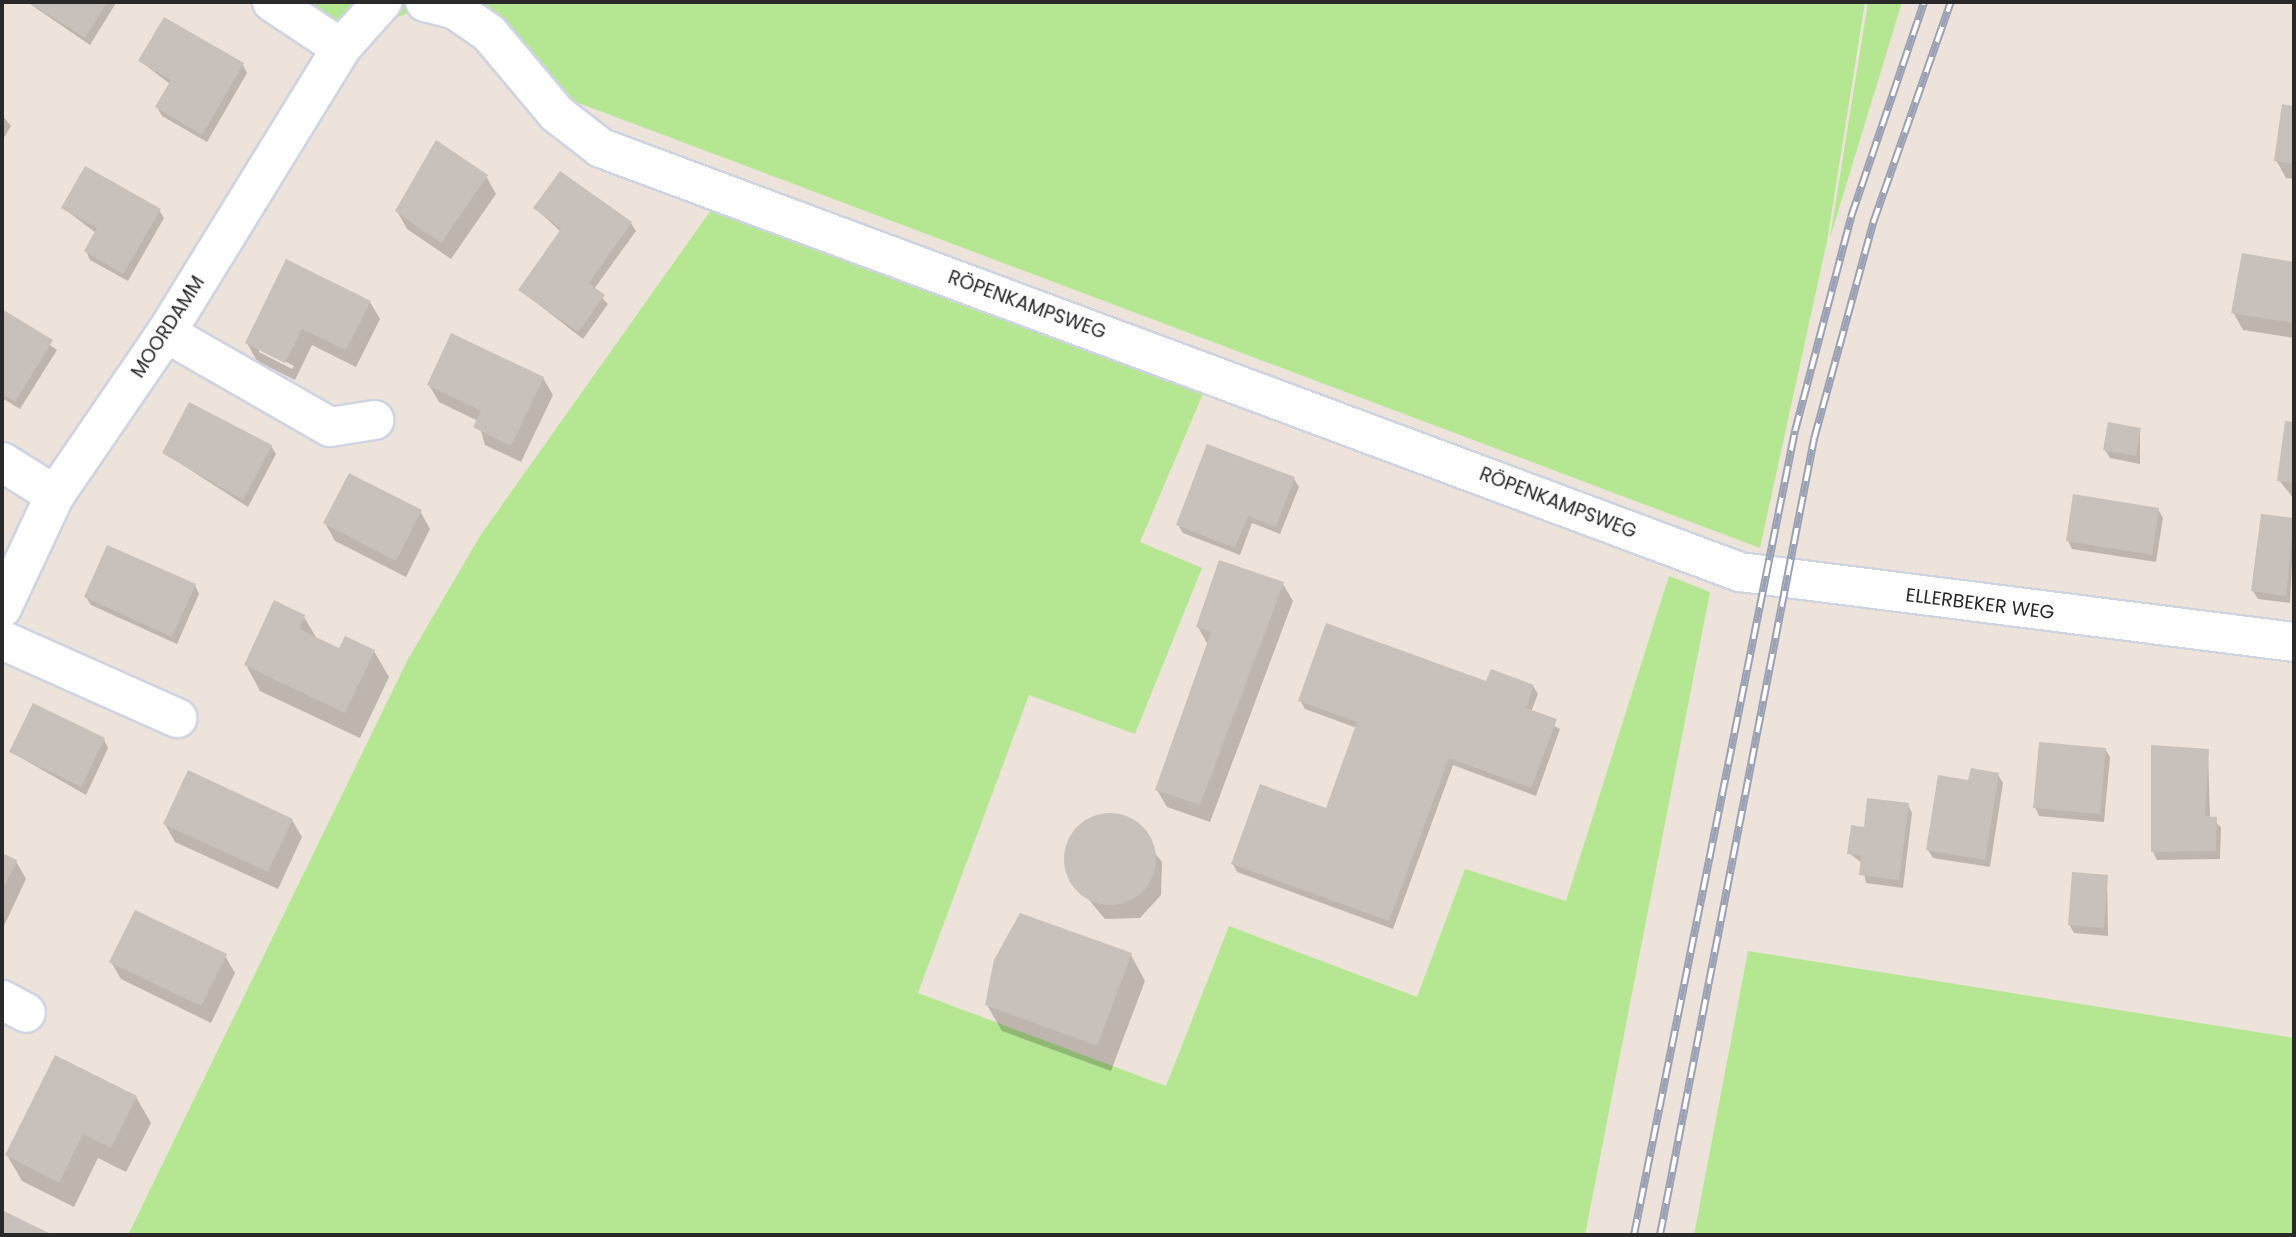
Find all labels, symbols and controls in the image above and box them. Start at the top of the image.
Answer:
street label: RÖPENKAMPSWEG [945,266,1109,344]
street label: MOORDAMM [127,272,209,382]
street label: RÖPENKAMPSWEG [1476,463,1640,543]
street label: ELLERBEKER WEG [1904,584,2056,624]

